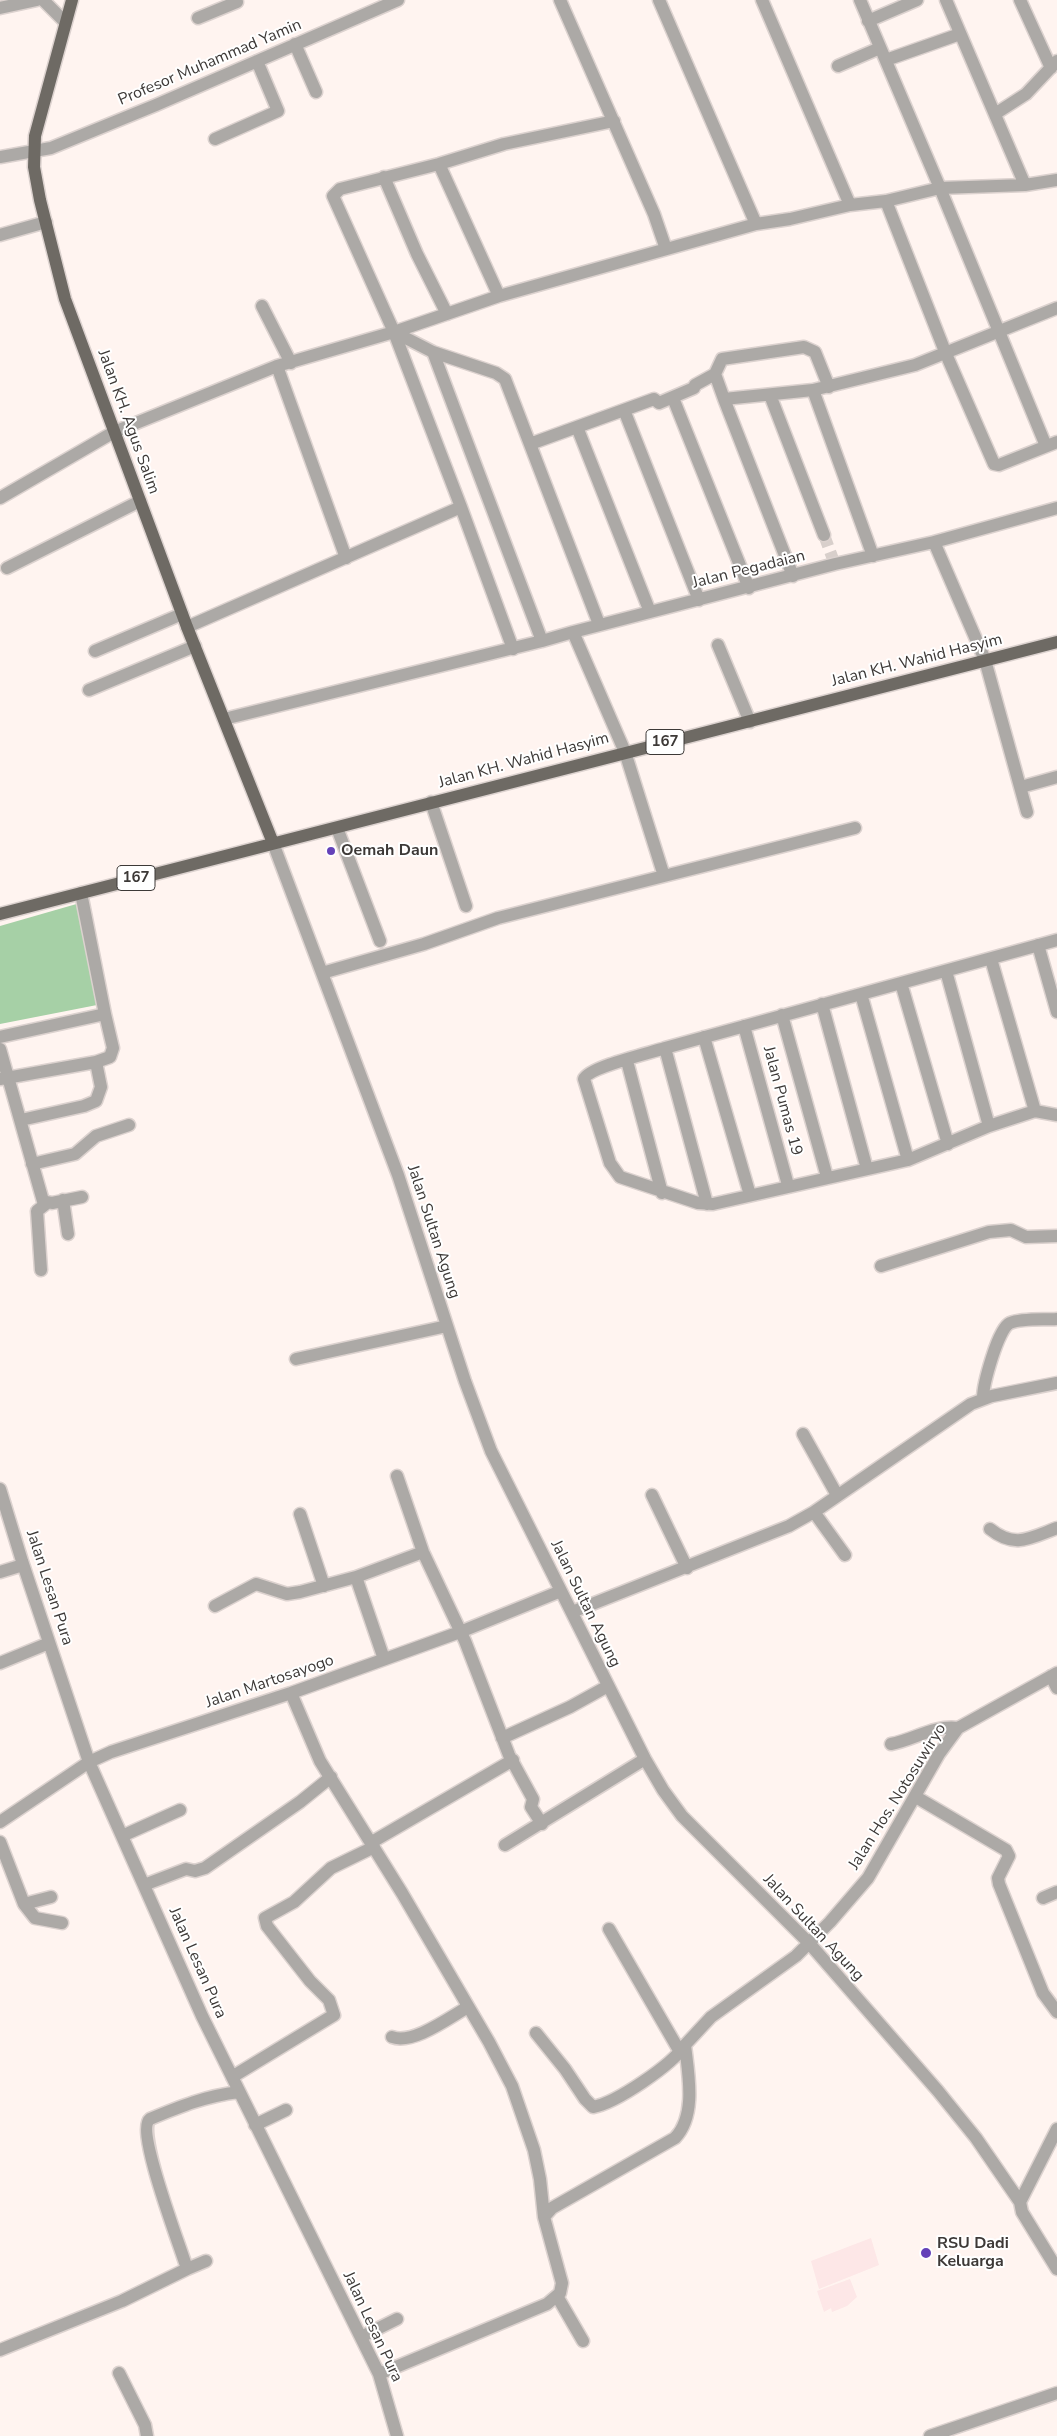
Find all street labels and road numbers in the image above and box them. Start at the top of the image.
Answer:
street label: Profesor Muhammad Yamin [115,16,305,110]
street label: Jalan KH. Agus Salim [93,347,163,497]
street label: Jalan Pegadaian [691,547,807,593]
street label: Jalan KH. Wahid Hasyim [830,630,1004,692]
street label: Jalan KH. Wahid Hasyim [437,729,611,793]
road number: 167 [646,730,684,754]
road number: 167 [117,866,155,890]
street label: Jalan Pumas 19 [758,1044,806,1158]
street label: Jalan Sultan Agung [402,1163,464,1301]
street label: Jalan Lesan Pura [21,1528,77,1648]
street label: Jalan Sultan Agung [546,1537,624,1671]
street label: Jalan Martosayogo [203,1651,337,1713]
street label: Jalan Hos. Notosuwiryo [845,1720,951,1874]
street label: Jalan Sultan Agung [759,1871,867,1985]
street label: Jalan Lesan Pura [164,1904,230,2022]
street label: Jalan Lesan Pura [338,2269,406,2385]

